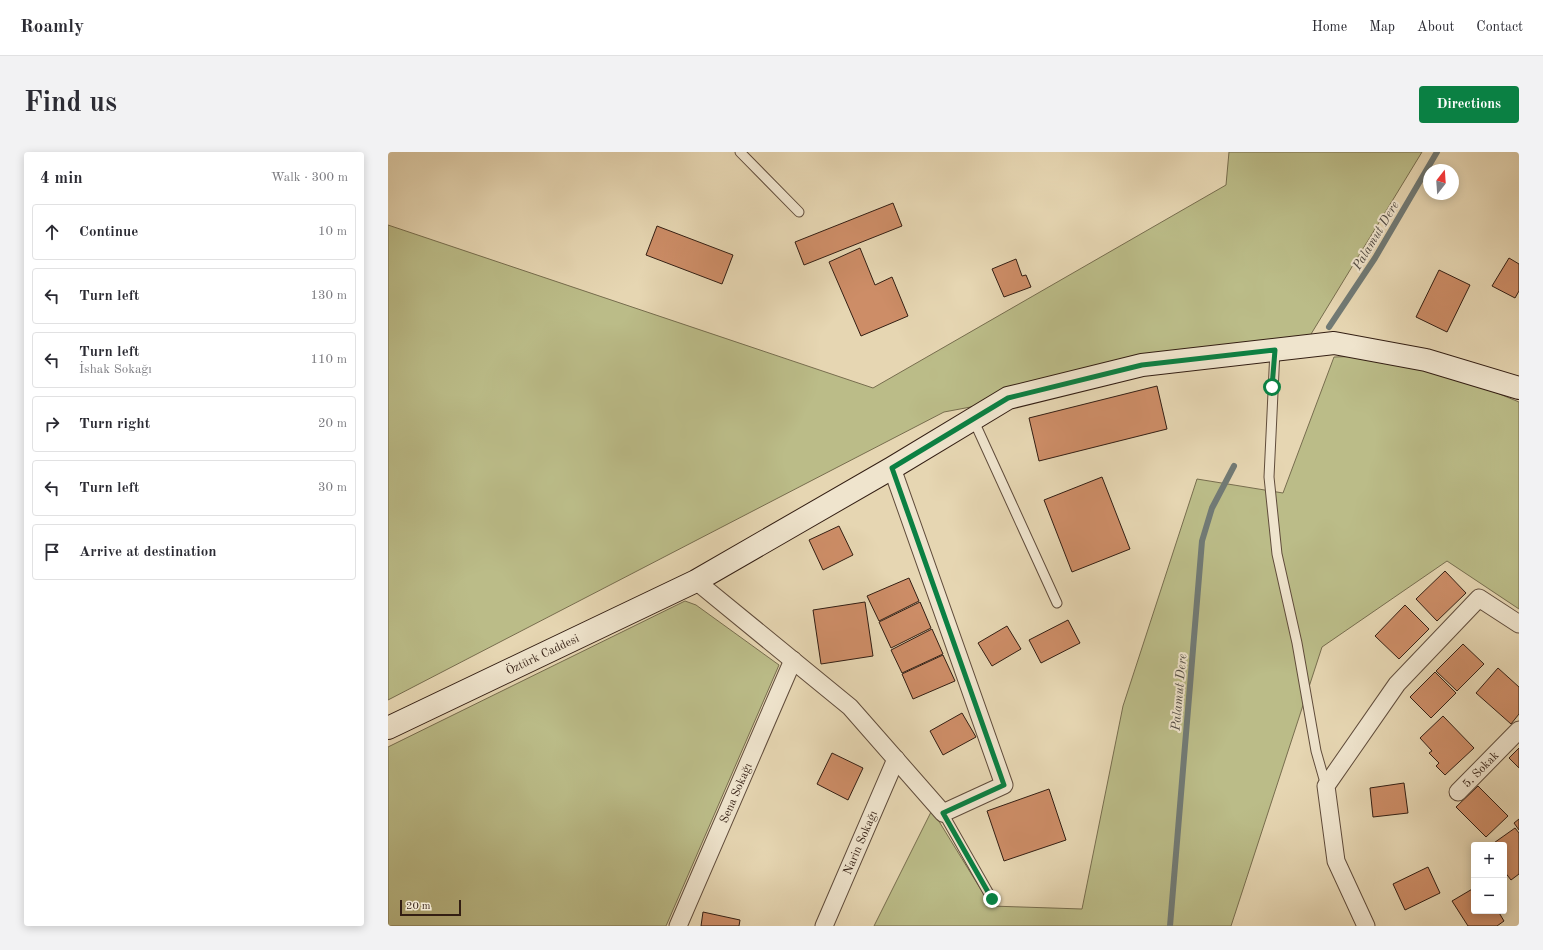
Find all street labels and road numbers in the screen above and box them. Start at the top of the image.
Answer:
street label: Öztürk Caddesi [503,633,581,678]
street label: 5. Sokak [1460,749,1501,790]
street label: Sena Sokağı [718,761,755,825]
street label: Narin Sokağı [842,809,880,877]

